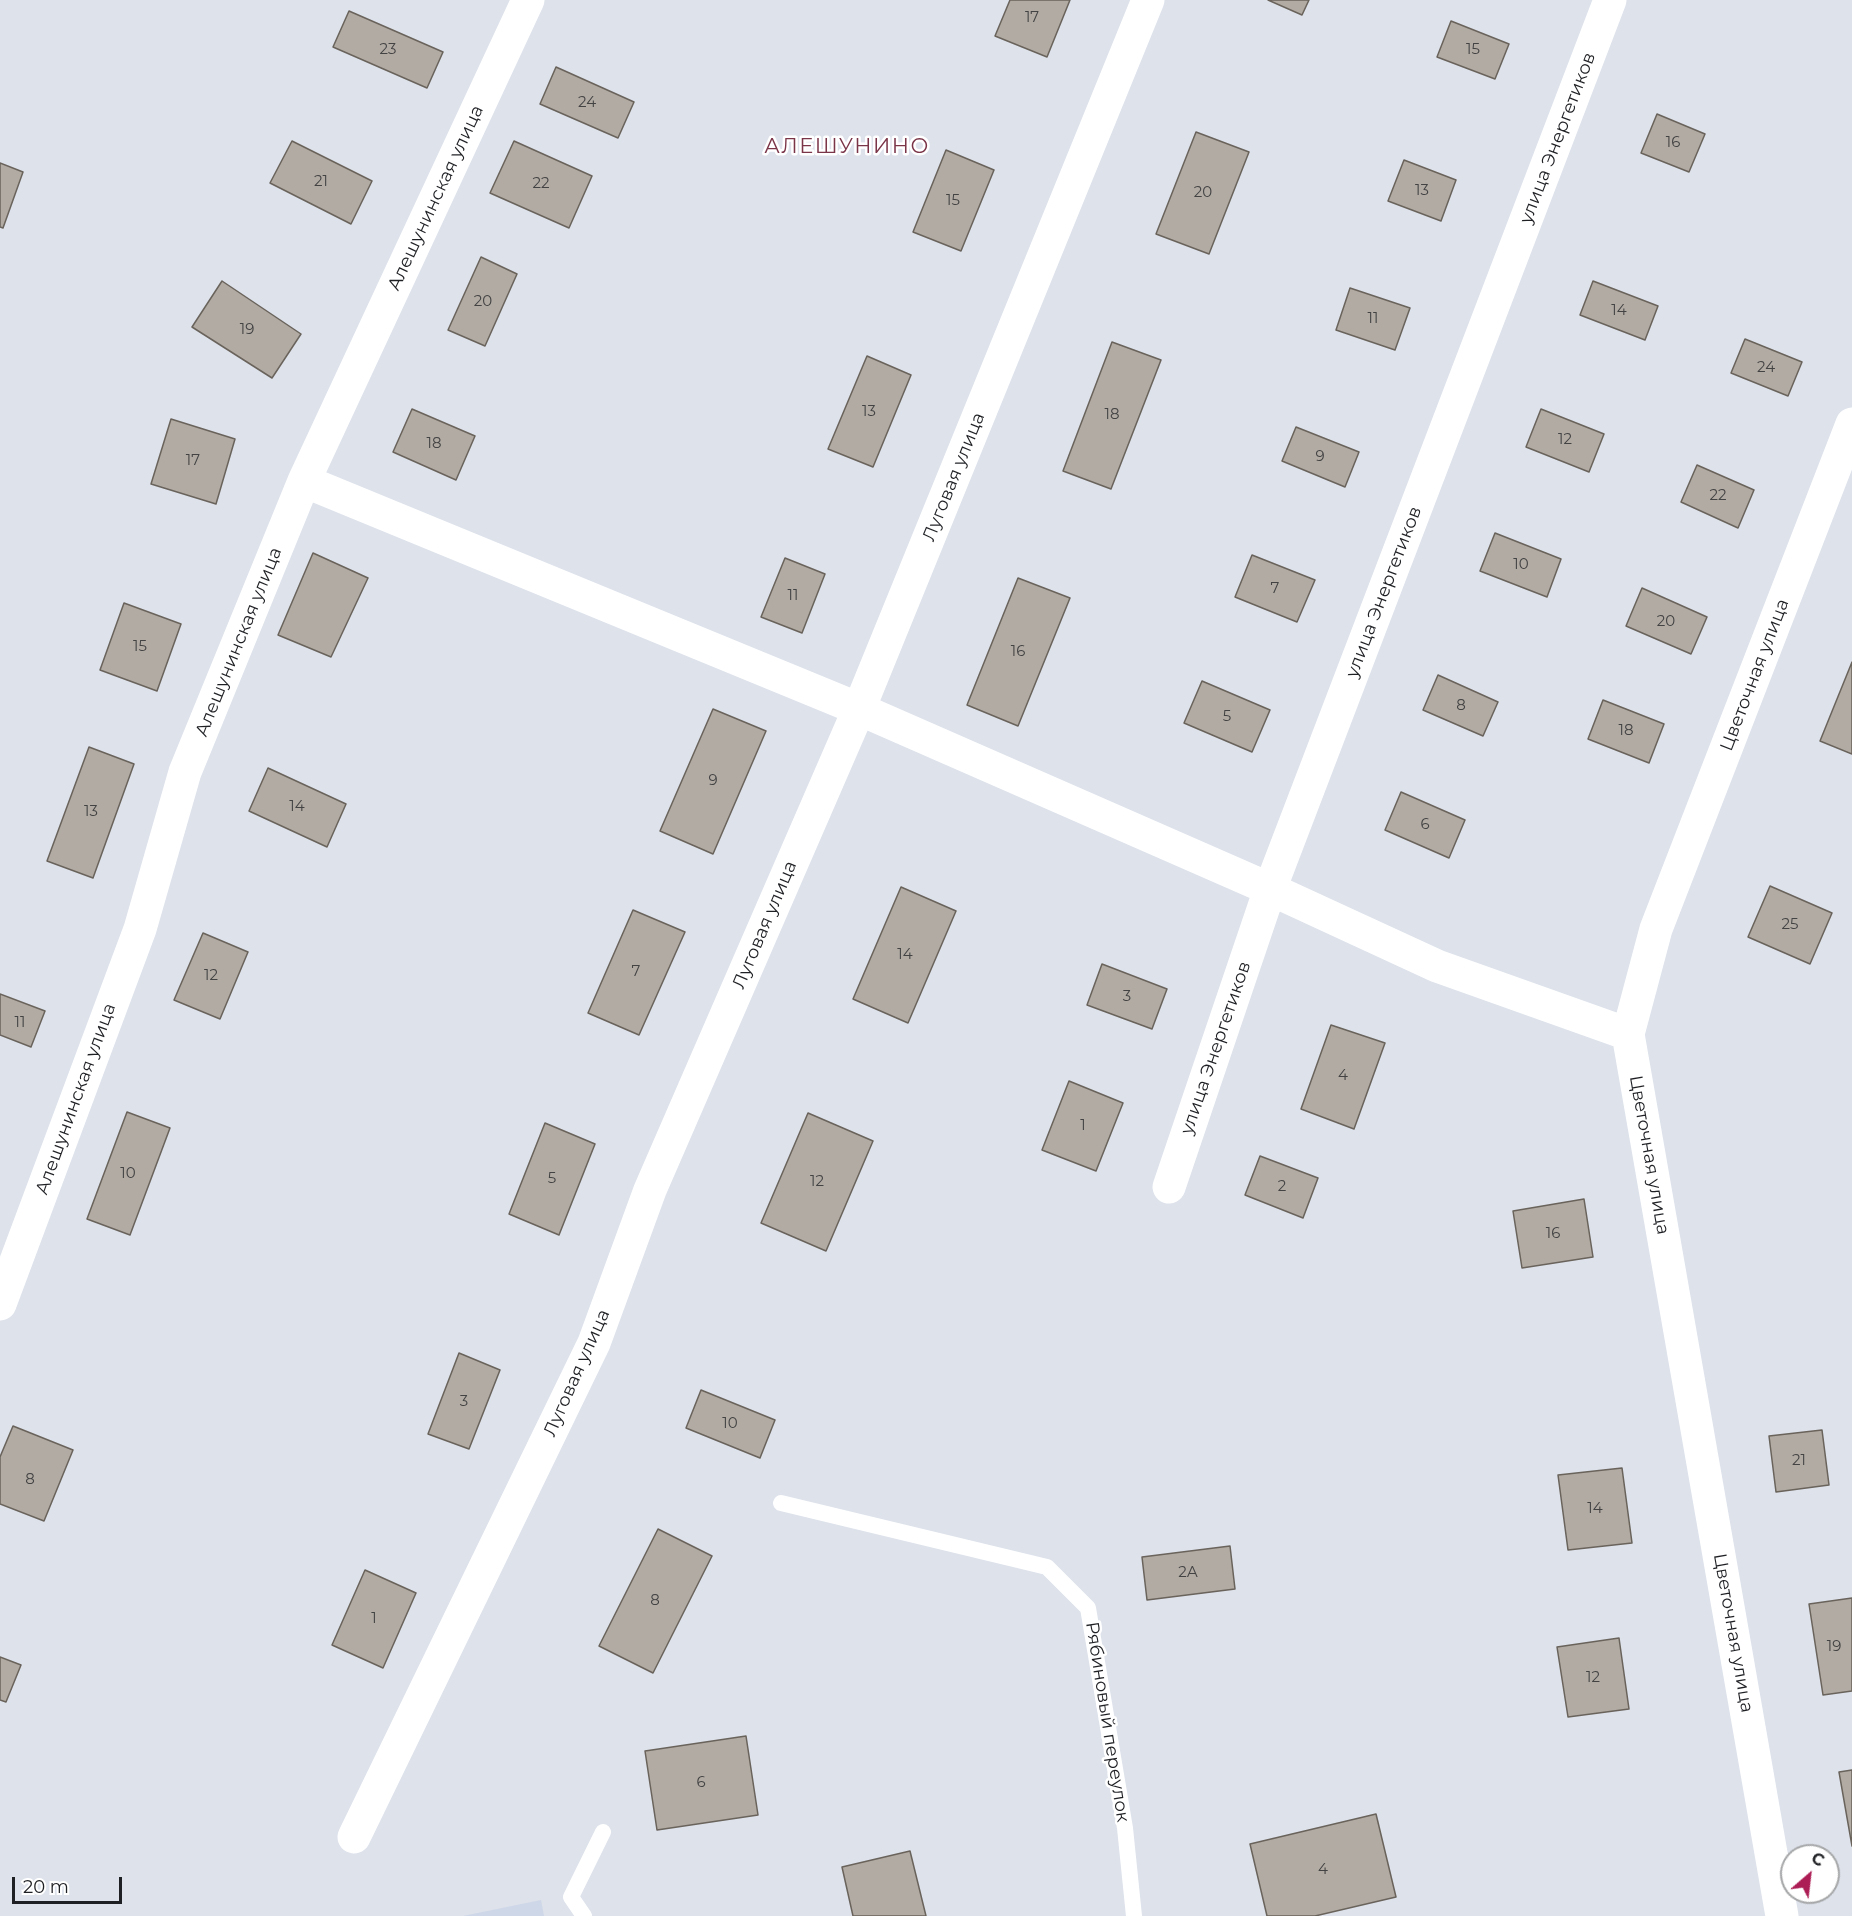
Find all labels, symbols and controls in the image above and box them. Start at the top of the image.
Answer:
house number: 17 [1025,9,1039,27]
house number: 23 [380,41,396,59]
house number: 15 [1466,41,1480,59]
street label: улица Энергетиков [1515,49,1601,227]
house number: 24 [578,94,596,112]
street label: Алешунинская улица [384,102,488,294]
district label: АЛЕШУНИНО [764,134,930,160]
house number: 16 [1666,134,1680,152]
house number: 21 [314,173,328,191]
house number: 22 [532,175,550,193]
house number: 13 [1415,182,1429,200]
house number: 20 [1194,184,1212,202]
house number: 15 [946,192,960,210]
house number: 20 [474,293,492,311]
house number: 14 [1611,302,1627,320]
house number: 11 [1368,310,1378,328]
house number: 19 [240,321,254,339]
house number: 24 [1757,359,1775,377]
house number: 13 [862,403,876,421]
house number: 18 [1105,406,1119,424]
street label: Луговая улица [918,409,990,545]
house number: 12 [1558,431,1572,449]
house number: 18 [427,435,441,453]
house number: 9 [1315,448,1325,466]
house number: 17 [186,452,200,470]
house number: 22 [1709,487,1727,505]
street label: улица Энергетиков [1341,503,1427,681]
street label: Алешунинская улица [191,544,287,740]
house number: 10 [1513,556,1529,574]
house number: 7 [1271,580,1279,598]
house number: 11 [788,587,798,605]
street label: Цветочная улица [1716,596,1794,754]
house number: 20 [1657,613,1675,631]
house number: 15 [133,638,147,656]
house number: 16 [1011,643,1025,661]
house number: 8 [1456,697,1466,715]
house number: 5 [1223,708,1231,726]
house number: 18 [1619,722,1633,740]
house number: 9 [708,772,718,790]
house number: 14 [289,798,305,816]
house number: 13 [84,803,98,821]
house number: 6 [1420,816,1430,834]
street label: Луговая улица [728,858,802,992]
house number: 25 [1781,916,1799,934]
house number: 14 [897,946,913,964]
street label: улица Энергетиков [1176,959,1256,1137]
house number: 7 [632,963,640,981]
house number: 12 [204,967,218,985]
house number: 3 [1123,988,1131,1006]
street label: Алешунинская улица [31,1000,121,1198]
house number: 11 [15,1014,25,1032]
house number: 4 [1338,1067,1348,1085]
street label: Цветочная улица [1624,1074,1674,1236]
house number: 1 [1080,1117,1086,1135]
house number: 10 [120,1165,136,1183]
house number: 5 [548,1170,556,1188]
house number: 12 [810,1173,824,1191]
house number: 2 [1278,1178,1286,1196]
house number: 16 [1546,1225,1560,1243]
street label: Луговая улица [539,1306,615,1440]
house number: 3 [460,1393,468,1411]
house number: 10 [722,1415,738,1433]
house number: 21 [1792,1452,1806,1470]
house number: 8 [25,1471,35,1489]
house number: 14 [1587,1500,1603,1518]
street label: Цветочная улица [1708,1552,1758,1714]
house number: 2А [1178,1564,1198,1582]
house number: 8 [650,1592,660,1610]
house number: 1 [371,1610,377,1628]
street label: Рябиновый переулок [1080,1620,1134,1824]
house number: 19 [1827,1638,1841,1656]
house number: 12 [1586,1669,1600,1687]
house number: 6 [696,1774,706,1792]
north arrow [1780,1844,1840,1904]
text: С [1808,1848,1827,1871]
house number: 4 [1318,1861,1328,1879]
scale bar [15,1865,124,1903]
text: 20 m [23,1876,69,1898]

